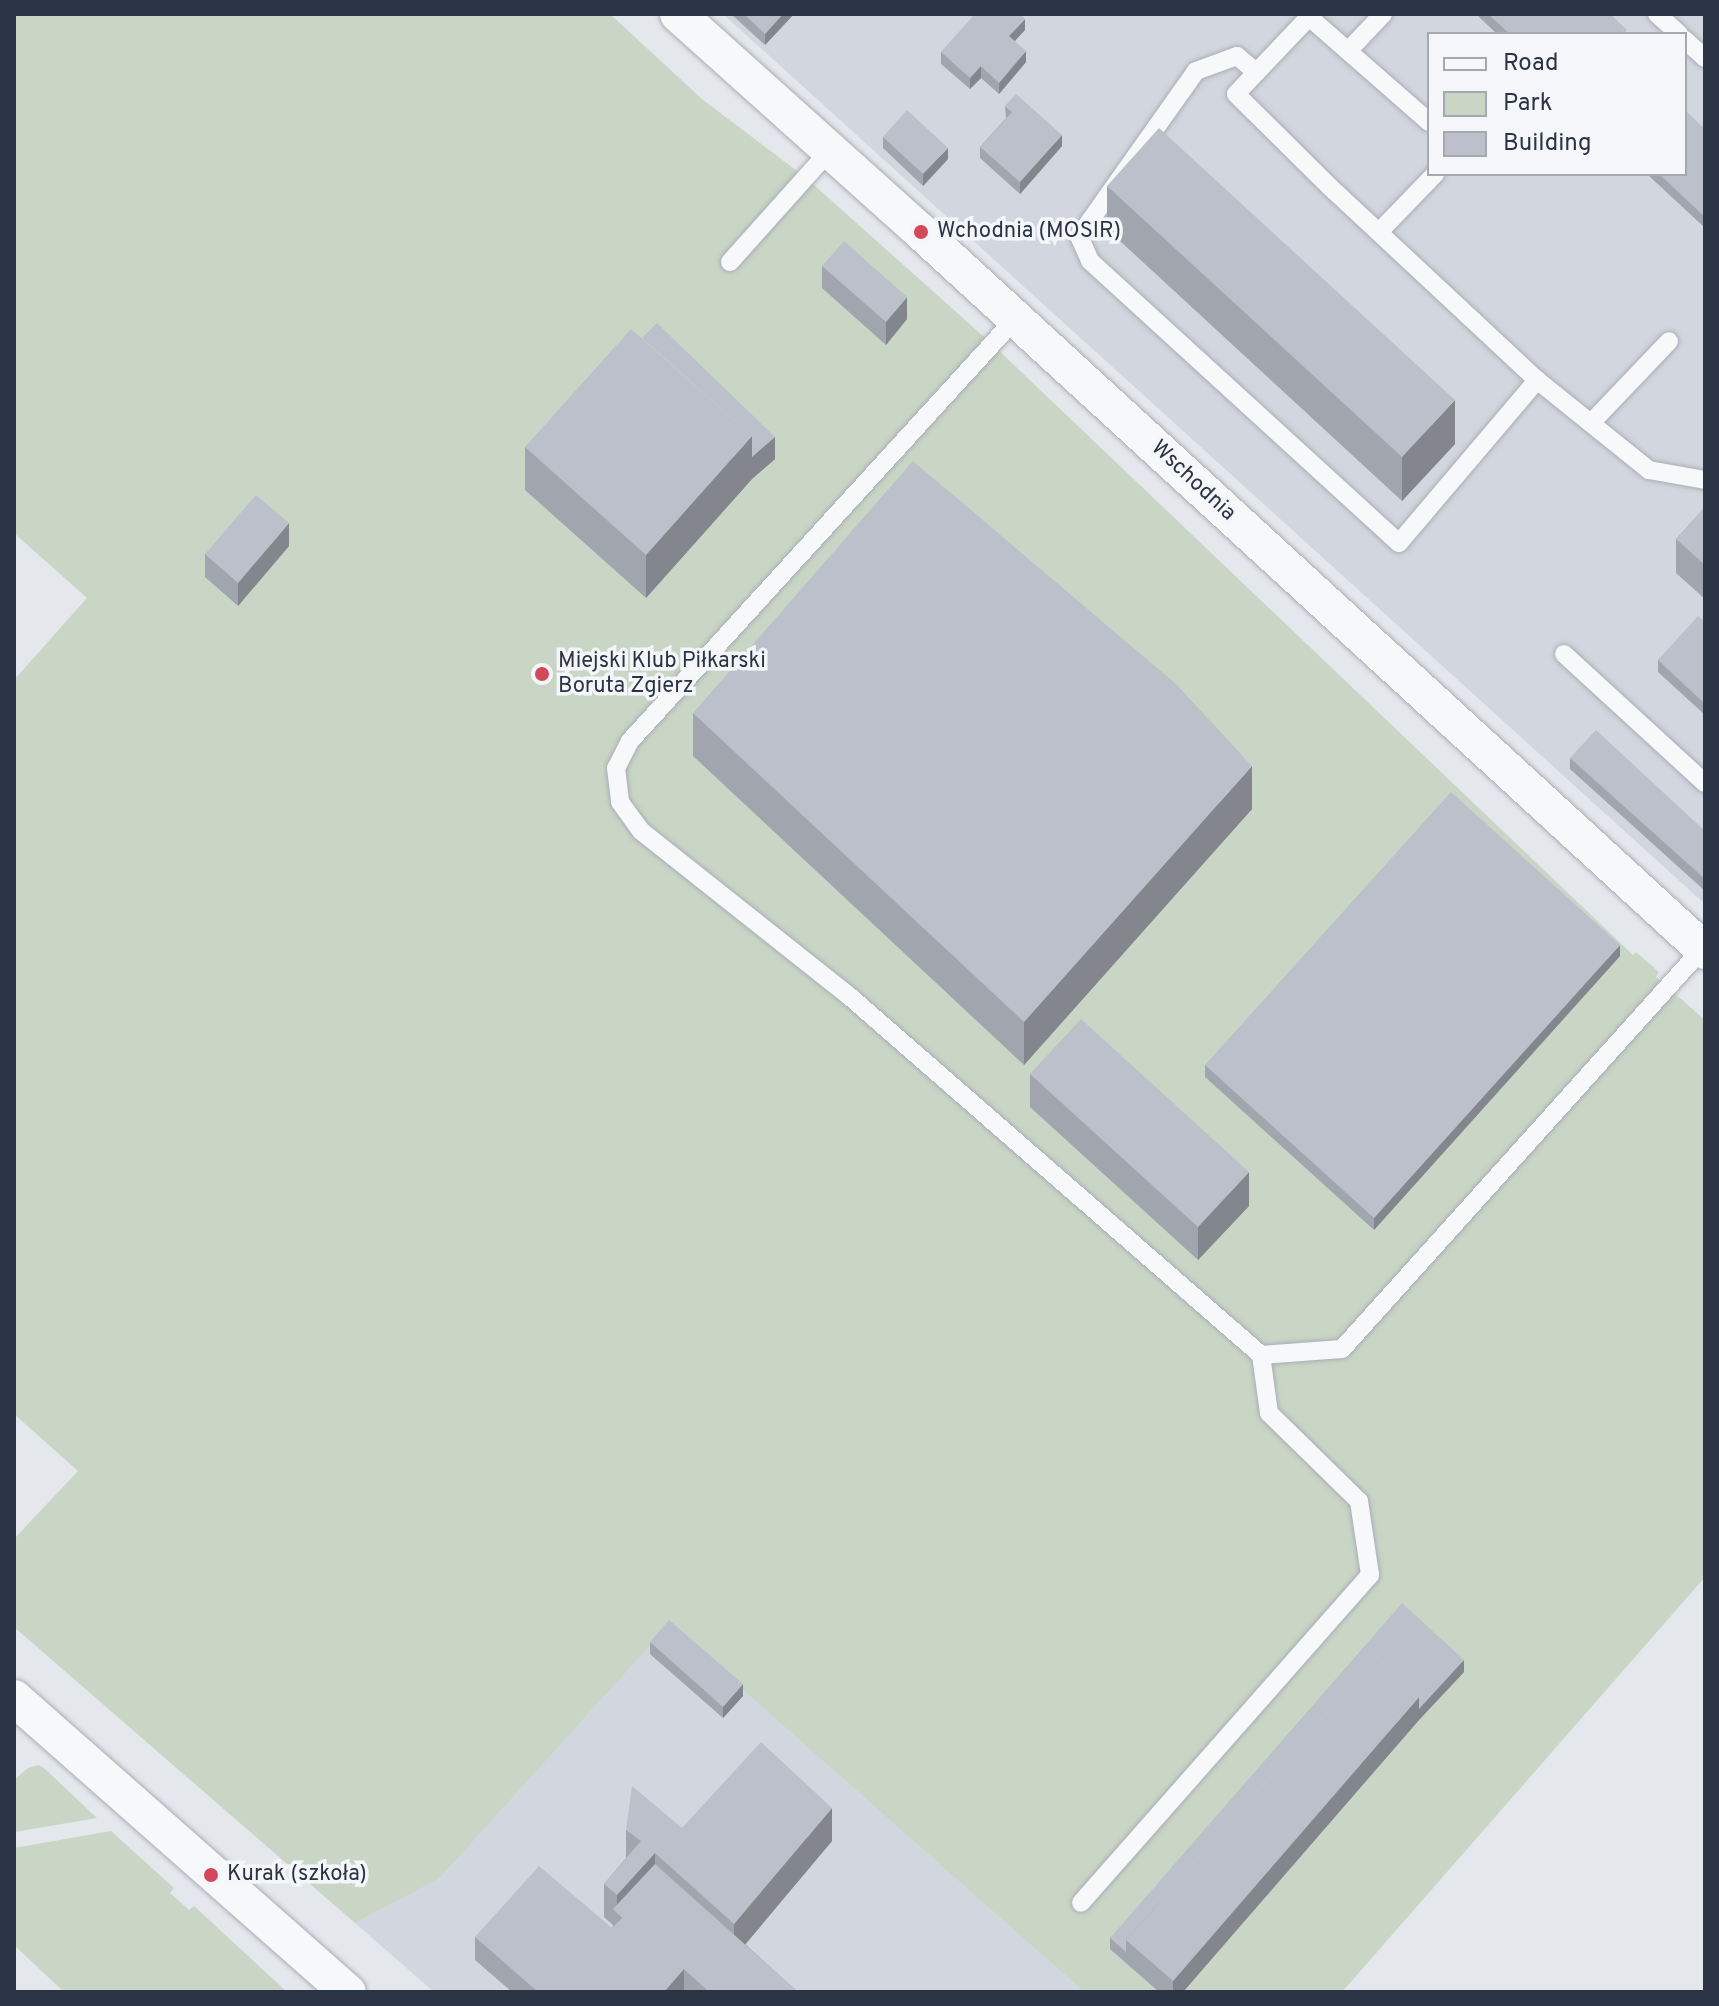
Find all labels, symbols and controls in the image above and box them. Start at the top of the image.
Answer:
legend [1427,32,1687,176]
text: Road [1503,49,1559,79]
text: Park [1503,89,1553,119]
text: Building [1503,129,1592,159]
place label: Wchodnia (MOSIR) [937,219,1121,245]
marker: Wchodnia (MOSIR) [912,223,930,241]
street label: Wschodnia [1145,435,1241,527]
place label: Miejski Klub Piłkarski Boruta Zgierz [558,648,766,700]
marker: Miejski Klub Piłkarski Boruta Zgierz [533,665,551,683]
place label: Kurak (szkoła) [227,1862,367,1888]
marker: Kurak (szkoła) [202,1866,220,1884]

